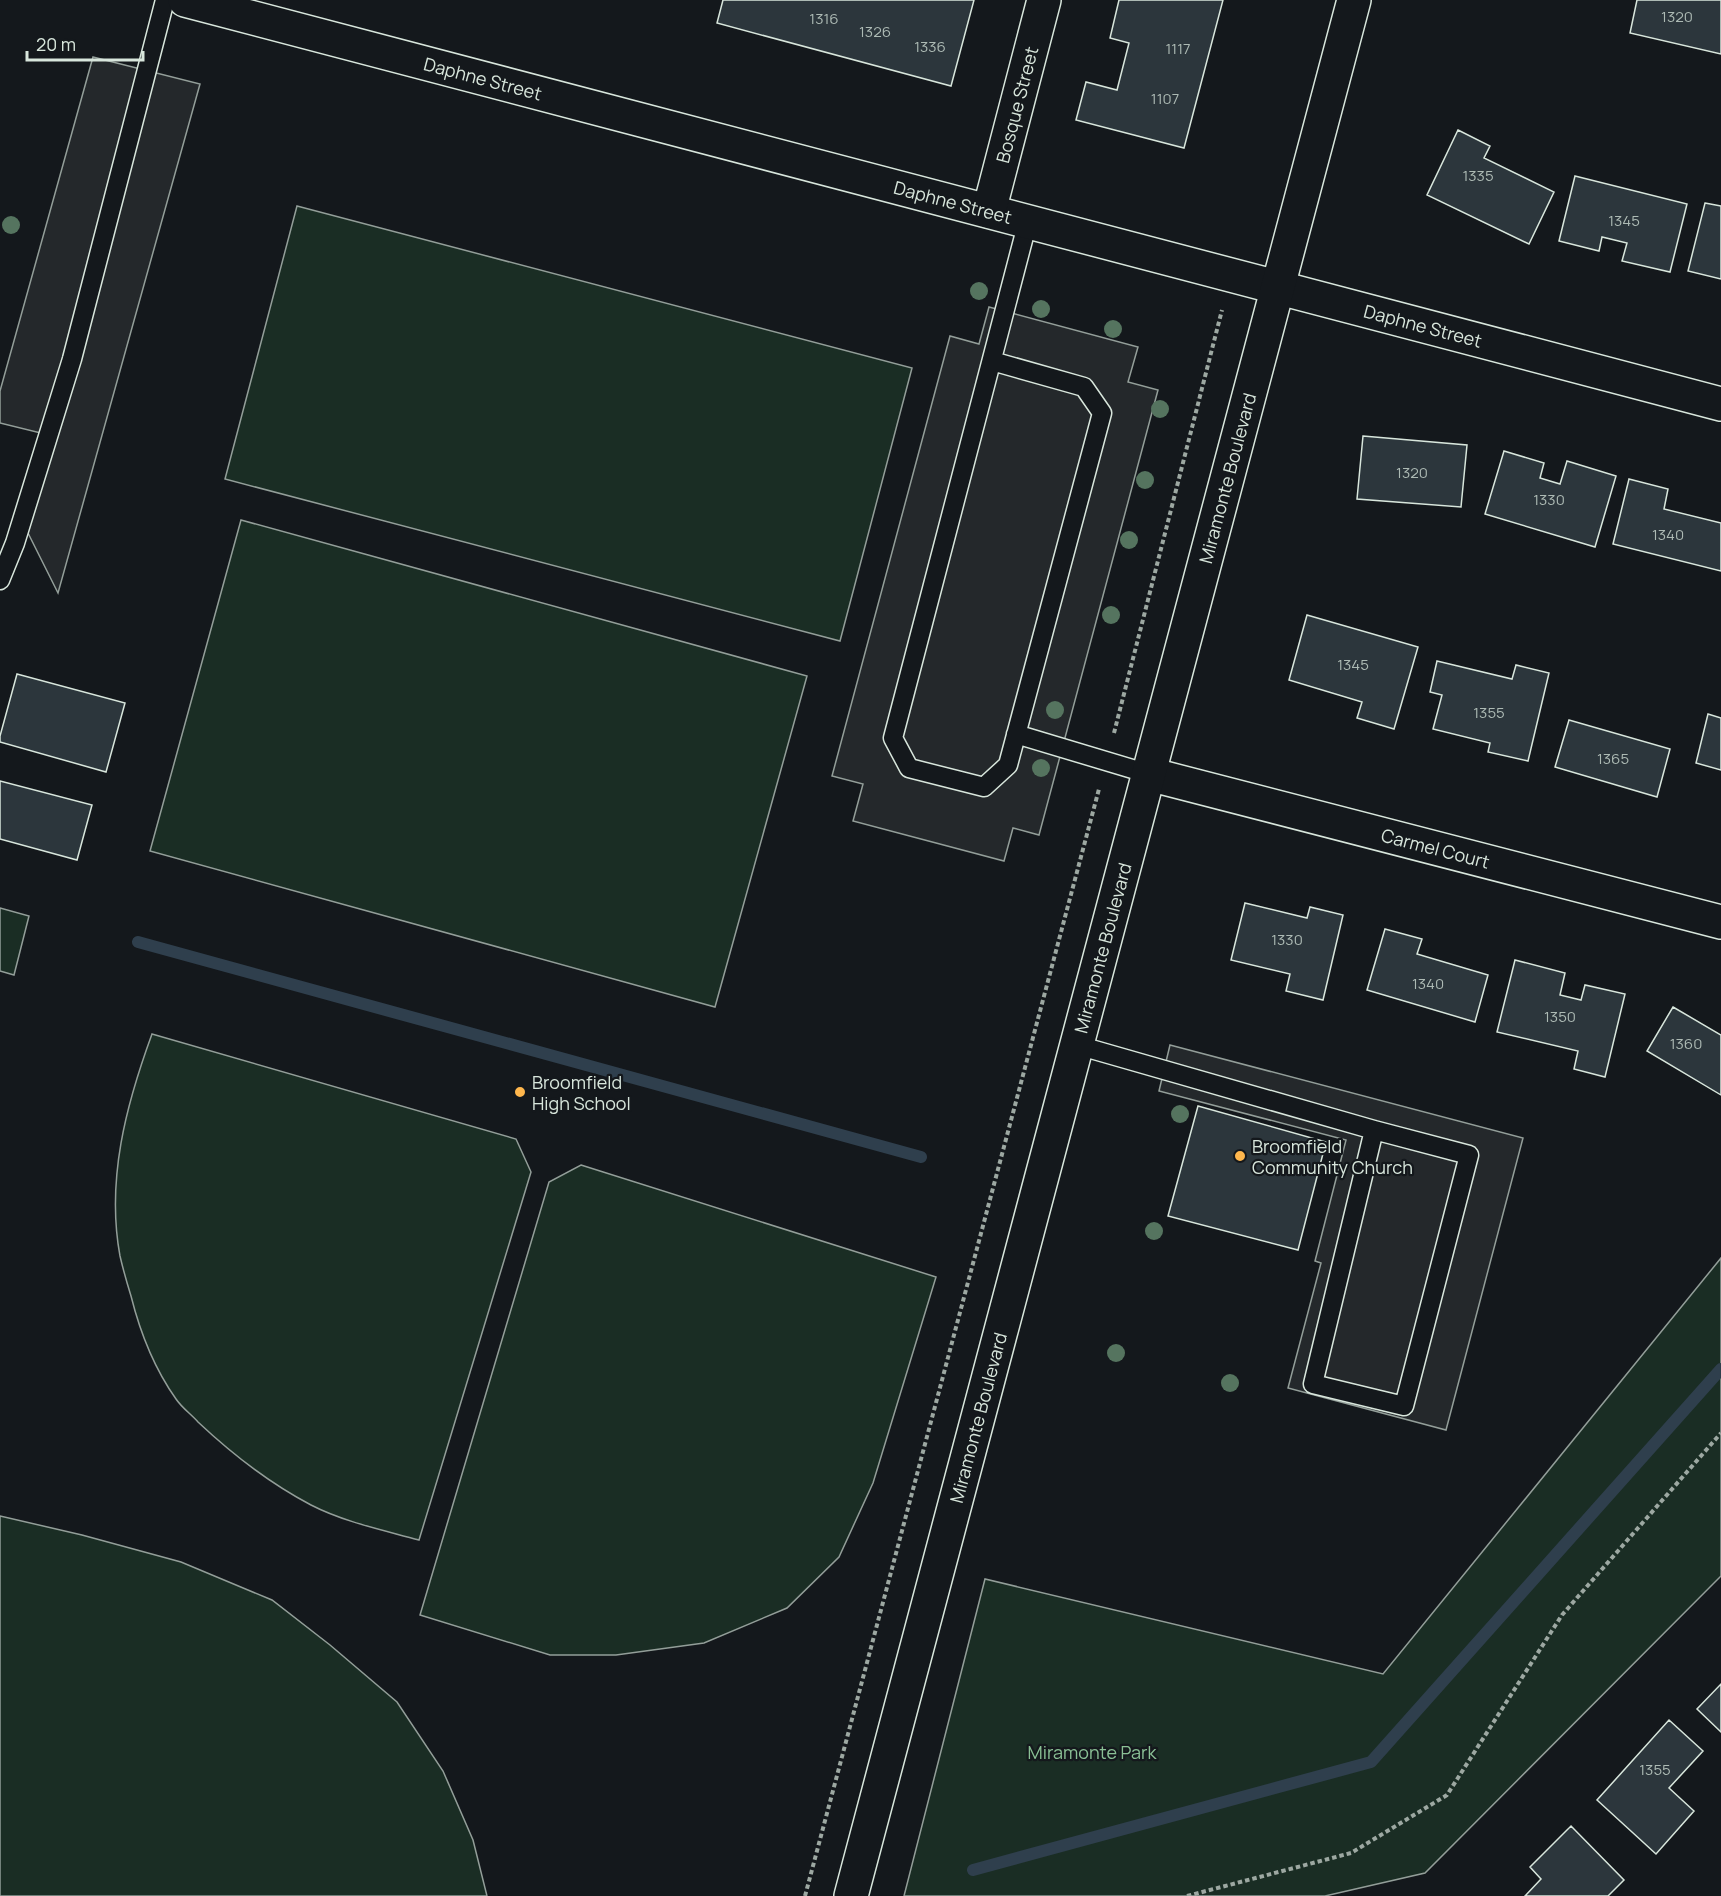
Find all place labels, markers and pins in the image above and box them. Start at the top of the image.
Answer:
place label: Broomfield High School [532,1070,631,1115]
marker: Broomfield High School [513,1085,527,1099]
place label: Broomfield Community Church [1252,1134,1413,1179]
marker: Broomfield Community Church [1233,1149,1247,1163]

